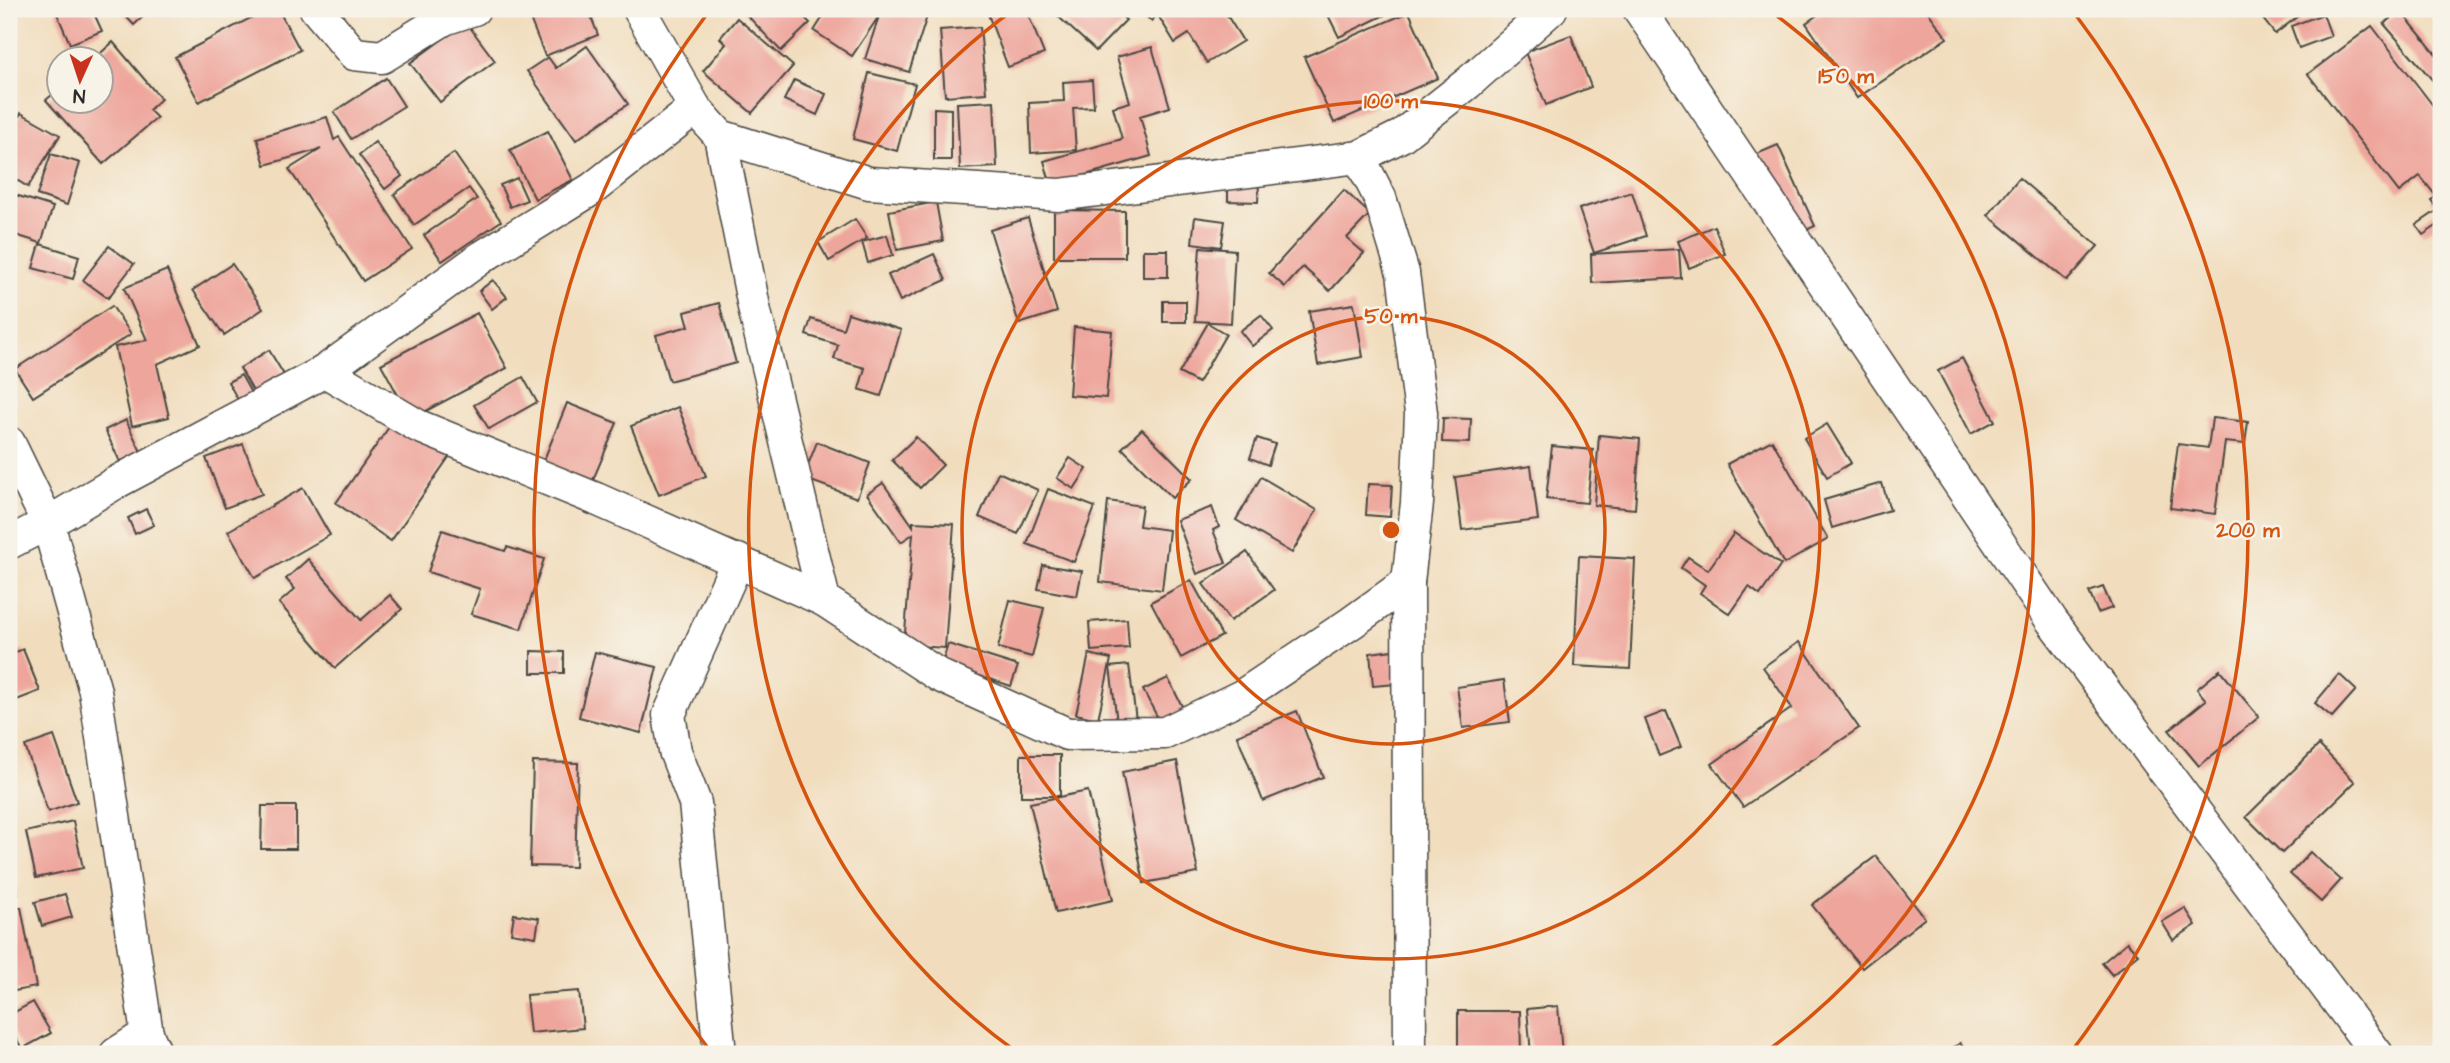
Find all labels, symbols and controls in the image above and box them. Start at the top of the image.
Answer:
north arrow [46,46,116,116]
text: 150 m [1818,62,1874,91]
text: N [72,82,86,109]
text: 100 m [1364,87,1419,116]
text: 50 m [1365,302,1418,331]
text: 200 m [2215,516,2280,545]
centre of rings [1379,518,1403,542]

